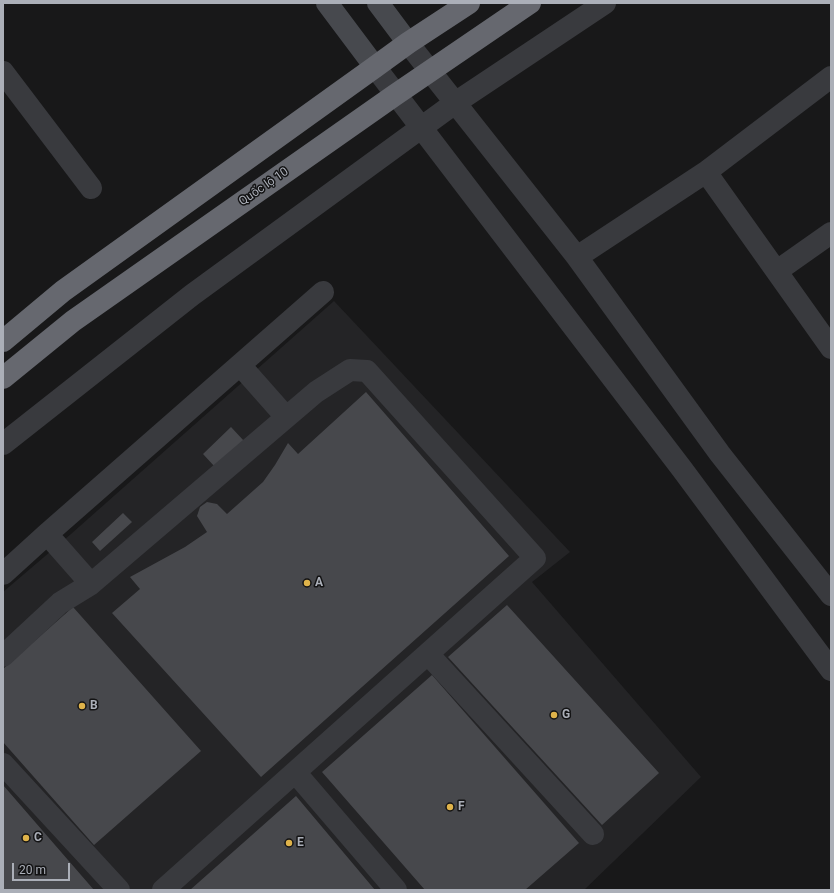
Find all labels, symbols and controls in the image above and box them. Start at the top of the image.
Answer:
street label: Quốc lộ 10 [236,165,292,209]
place label: A [315,576,323,590]
marker: A [302,578,312,588]
place label: B [90,699,98,713]
marker: B [77,701,87,711]
place label: G [562,708,570,722]
marker: G [549,710,559,720]
place label: F [458,800,465,814]
marker: F [445,802,455,812]
place label: C [34,831,42,845]
marker: C [21,833,31,843]
place label: E [297,836,304,850]
marker: E [284,838,294,848]
scale bar [14,855,72,881]
text: 20 m [19,863,46,877]

